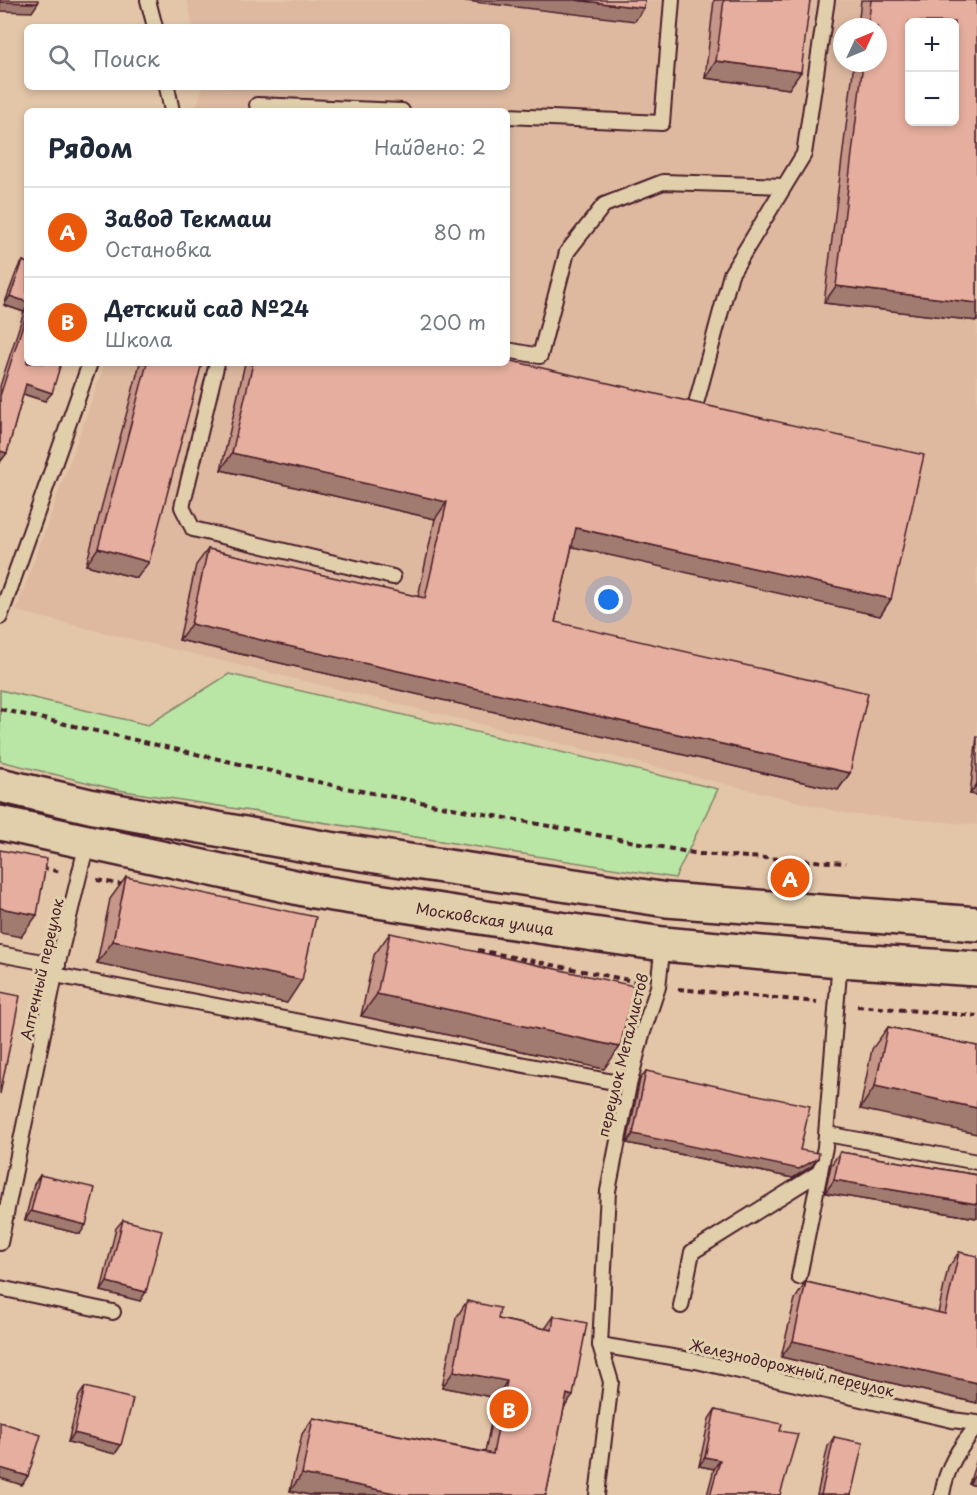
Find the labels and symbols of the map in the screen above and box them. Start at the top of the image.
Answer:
north arrow [833,18,887,72]
your location [594,585,623,614]
pin: A [770,856,810,900]
street label: Аптечный переулок [13,896,69,1042]
street label: Московская улица [414,896,556,940]
street label: переулок Металлистов [591,970,654,1139]
street label: Железнодорожный переулок [687,1332,897,1402]
pin: B [490,1386,528,1432]

